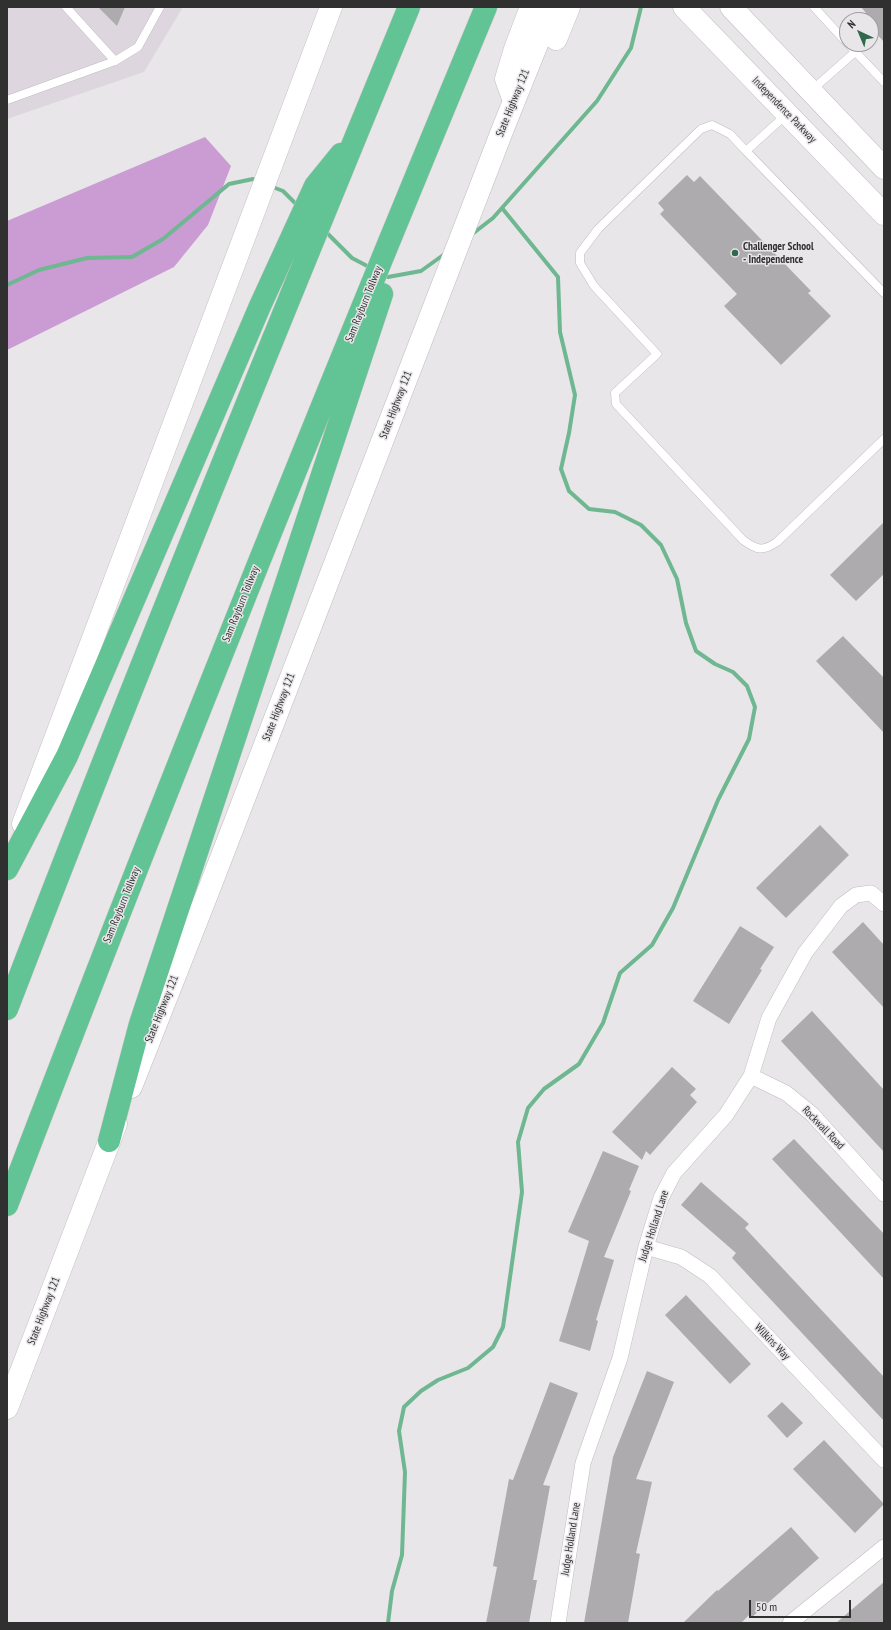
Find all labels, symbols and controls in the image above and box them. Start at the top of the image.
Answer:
north arrow [839,12,879,52]
text: N [844,17,858,31]
street label: State Highway 121 [493,67,533,139]
street label: Independence Parkway [749,74,819,146]
place label: Challenger School - Independence [743,240,814,266]
marker: Challenger School - Independence [730,248,740,258]
street label: Sam Rayburn Tollway [343,264,385,344]
street label: State Highway 121 [377,369,415,441]
street label: Sam Rayburn Tollway [220,564,262,644]
street label: State Highway 121 [260,671,298,743]
street label: Sam Rayburn Tollway [101,865,143,945]
street label: State Highway 121 [142,973,182,1045]
street label: Rockwall Road [799,1104,847,1152]
street label: Judge Holland Lane [636,1189,672,1263]
street label: State Highway 121 [25,1275,63,1347]
street label: Wilkins Way [751,1321,793,1363]
street label: Judge Holland Lane [559,1501,583,1577]
scale bar [751,1592,853,1618]
text: 50 m [756,1599,777,1614]

